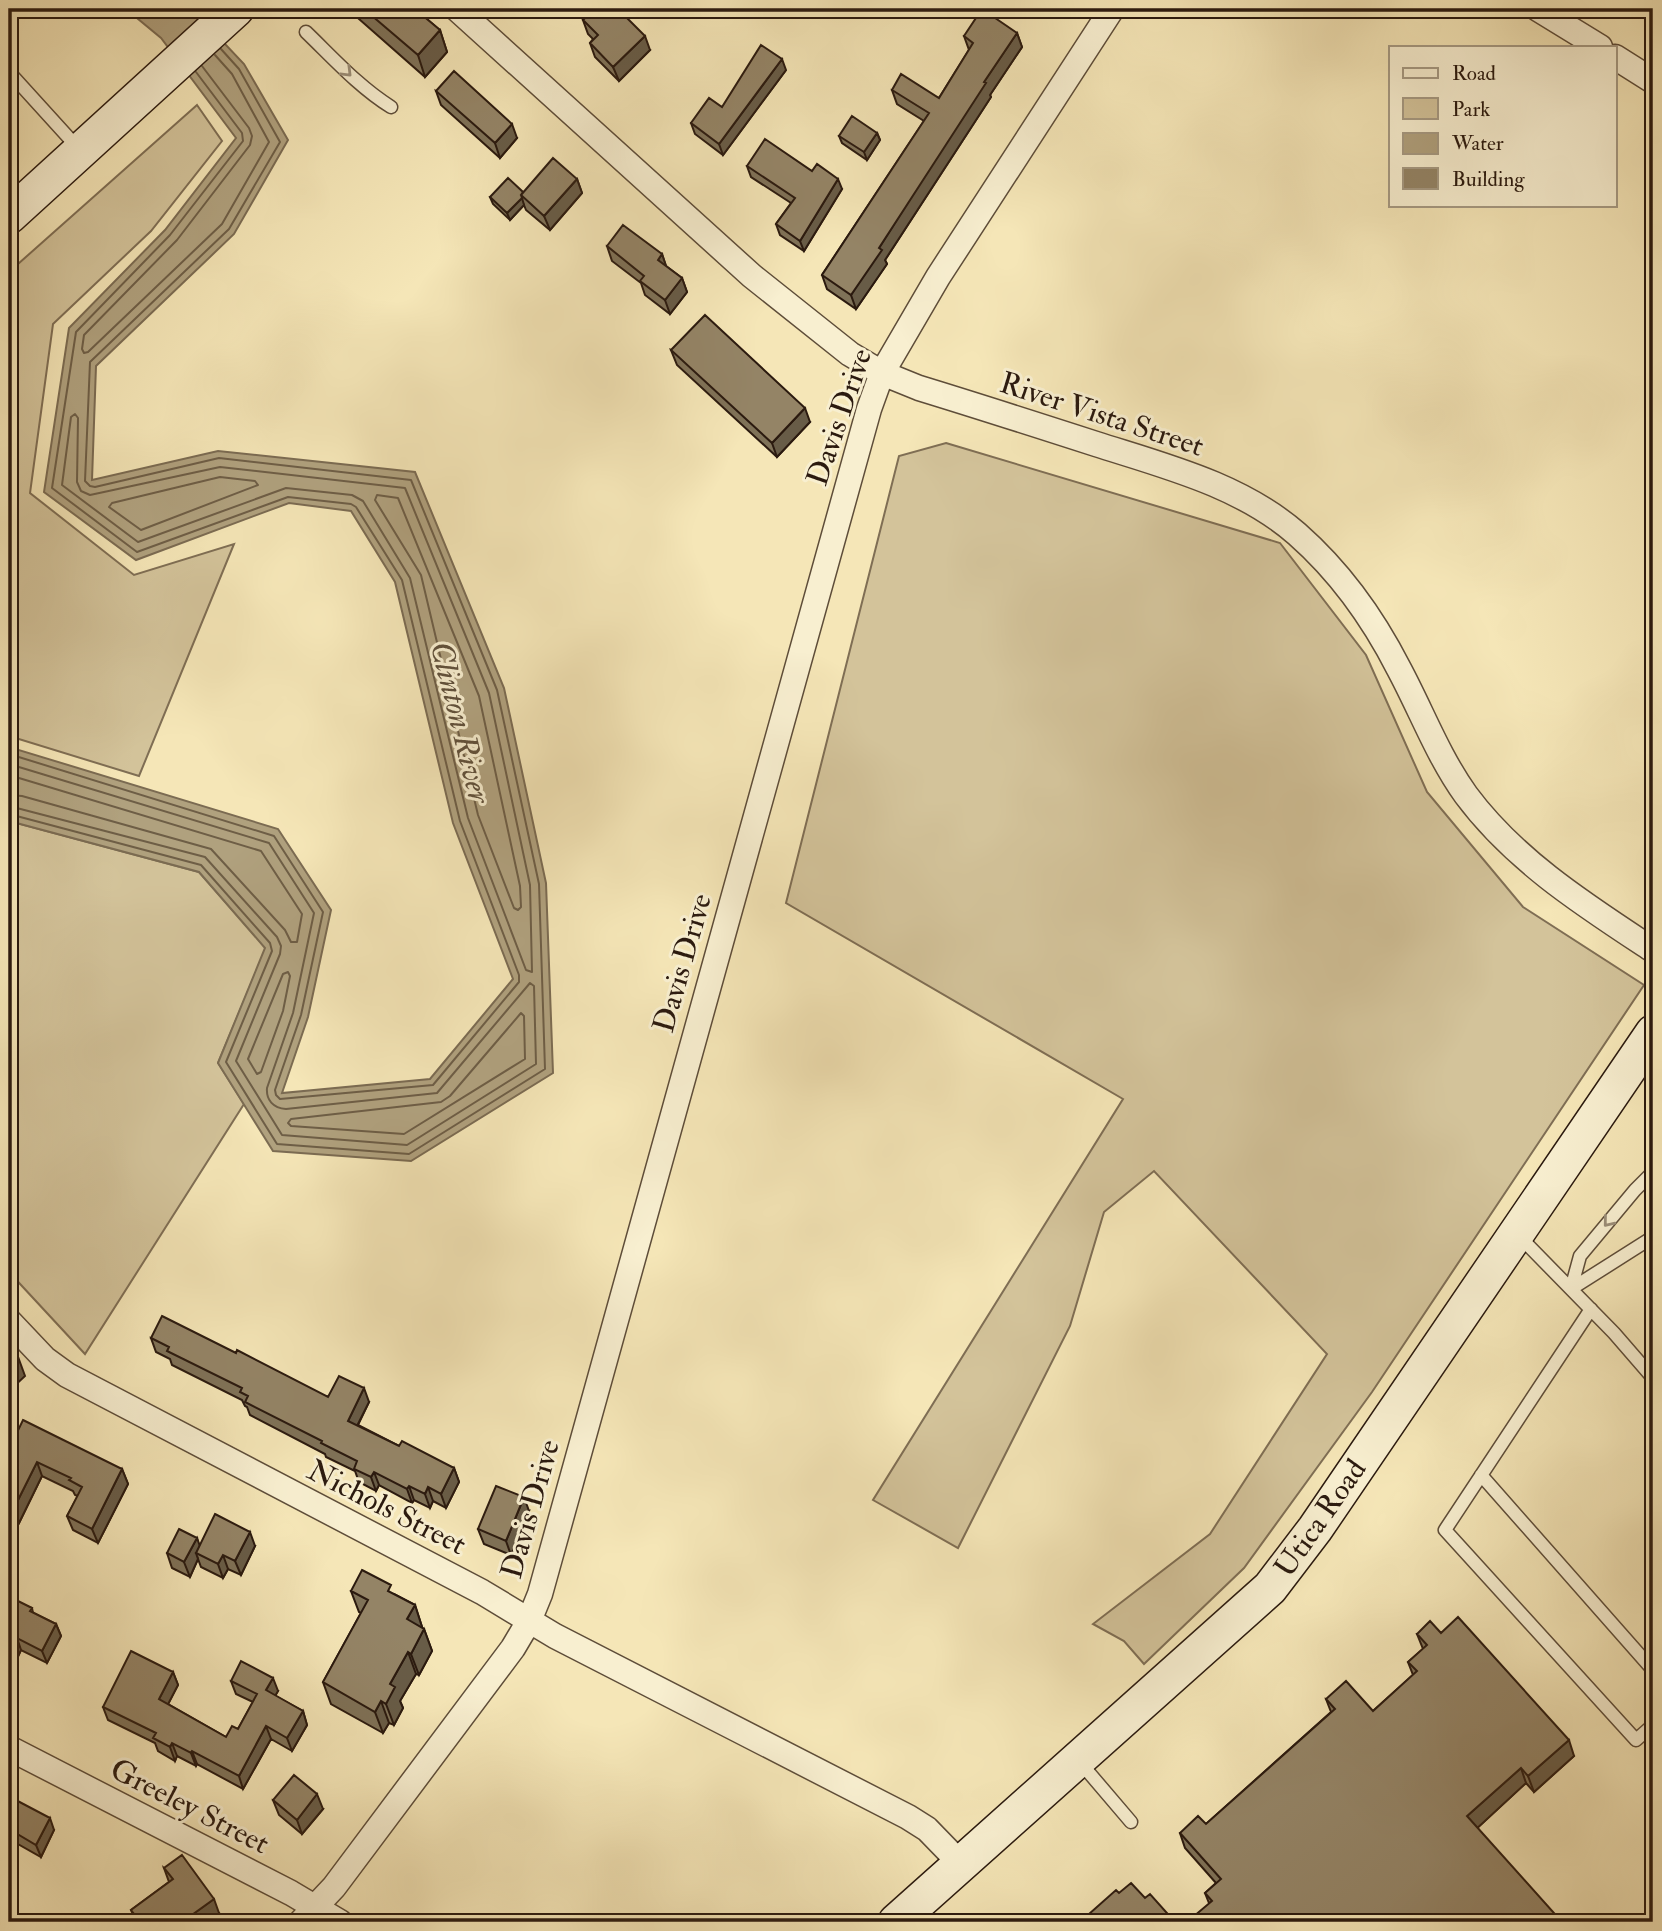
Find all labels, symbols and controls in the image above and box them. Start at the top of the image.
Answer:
legend [1389,46,1616,206]
text: Road [1452,60,1497,87]
one-way arrow [338,63,351,76]
text: Park [1452,96,1490,123]
text: Water [1451,130,1504,157]
text: Building [1452,166,1525,193]
street label: Davis Drive [799,344,880,491]
street label: River Vista Street [995,364,1209,465]
water label: Clinton River [421,637,500,809]
street label: Davis Drive [645,890,720,1037]
one-way arrow [1604,1214,1616,1227]
street label: Davis Drive [493,1436,568,1583]
street label: Nichols Street [301,1452,473,1563]
street label: Utica Road [1266,1452,1375,1584]
street label: Greeley Street [104,1751,276,1862]

